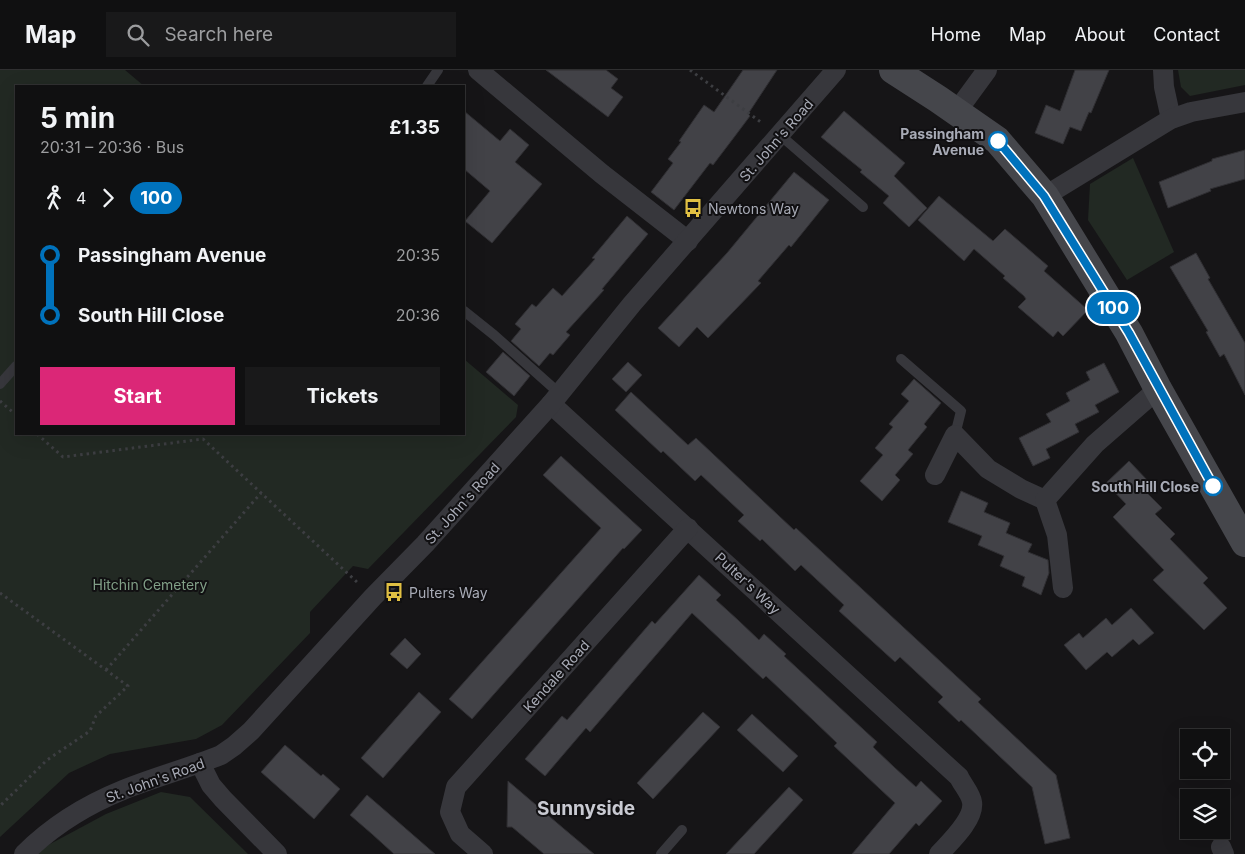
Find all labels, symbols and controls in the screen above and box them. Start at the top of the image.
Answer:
search box [106,12,456,57]
text: Map [25,20,76,49]
icon: search [124,21,152,49]
text: Search here [164,23,273,46]
text: Home [931,24,981,45]
text: Map [1009,24,1046,45]
text: About [1074,24,1125,45]
text: Contact [1153,24,1220,45]
street label: St. John's Road [736,95,816,185]
text: 5 min [40,101,115,135]
text: £1.35 [389,116,440,139]
place label: Passingham Avenue [900,125,984,158]
marker: Passingham Avenue [988,131,1008,151]
text: 20:31 – 20:36 · Bus [40,137,184,157]
icon: walk [40,184,68,212]
icon: forward [94,184,122,212]
text: 100 [140,187,172,208]
text: 4 [76,188,86,208]
bus stop icon: Newtons Way [682,197,704,219]
place label: Newtons Way [708,200,799,217]
text: Passingham Avenue [78,244,266,267]
text: 20:35 [396,245,440,265]
line badge: 100 [1084,292,1142,324]
text: 100 [1097,297,1129,318]
text: South Hill Close [78,304,224,327]
text: 20:36 [396,305,440,325]
button: Start [40,367,235,425]
button: Tickets [245,367,440,425]
street label: St. John's Road [421,459,503,547]
marker: South Hill Close [1203,476,1223,496]
place label: South Hill Close [1091,478,1199,495]
street label: Pulter's Way [712,549,784,618]
park label: Hitchin Cemetery [93,576,208,593]
bus stop icon: Pulters Way [383,581,405,603]
place label: Pulters Way [409,584,488,601]
street label: Kendale Road [519,637,593,715]
map controls [1180,729,1230,839]
button: locate [1180,729,1230,779]
street label: St. John's Road [103,754,207,806]
button: layers [1180,789,1230,839]
district label: Sunnyside [537,797,635,820]

